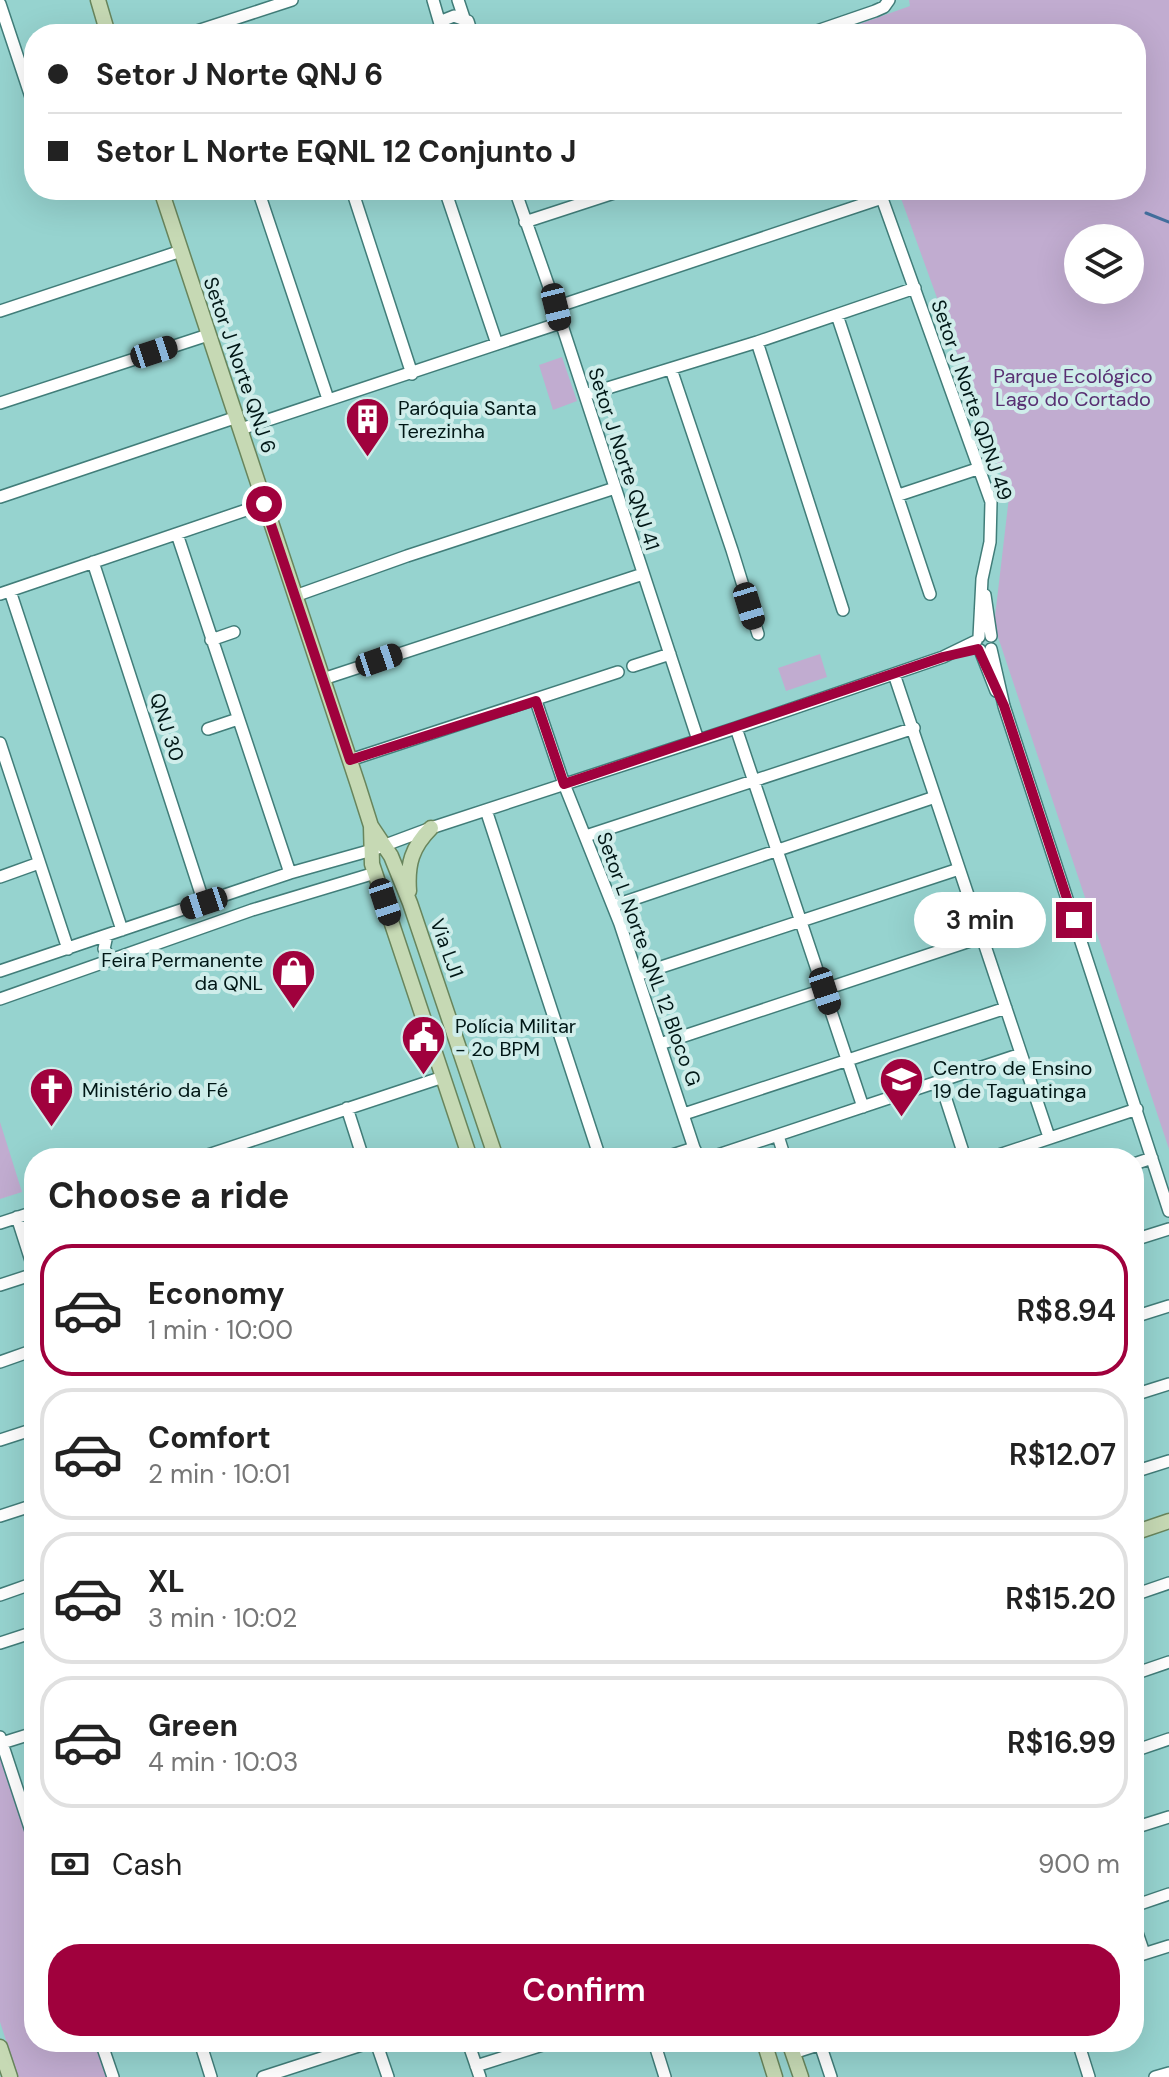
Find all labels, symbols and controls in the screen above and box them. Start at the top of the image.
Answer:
text: Setor J Norte QNJ 6 [96,55,383,94]
text: Setor L Norte EQNL 12 Conjunto J [96,132,576,171]
map controls [1064,224,1144,304]
button: layers [1064,224,1144,304]
street label: Setor J Norte QNJ 6 [198,273,282,457]
car [539,281,573,333]
street label: Setor J Norte QDNJ 49 [925,296,1019,504]
car [127,333,181,371]
park label: Parque Ecológico Lago do Cortado [993,363,1153,412]
street label: Setor J Norte QNJ 41 [582,364,666,554]
place label: Paróquia Santa Terezinha [398,395,537,444]
building icon: Paróquia Santa Terezinha [343,396,391,459]
route start [246,486,282,522]
car [731,580,767,632]
car [352,641,406,679]
street label: QNJ 30 [144,690,190,764]
street label: Setor L Norte QNL 12 Bloco G [591,828,707,1090]
car [366,875,404,929]
car [177,884,231,922]
callout: 3 min [914,892,1046,948]
route end [1056,902,1092,938]
text: 3 min [946,903,1014,937]
street label: Via LJ1 [424,915,470,981]
place label: Feira Permanente da QNL [101,947,263,996]
shop icon: Feira Permanente da QNL [270,947,318,1010]
car [806,964,844,1018]
public building icon: Polícia Militar - 2o BPM [400,1013,448,1076]
place label: Polícia Militar - 2o BPM [455,1013,576,1062]
place label: Centro de Ensino 19 de Taguatinga [933,1055,1092,1104]
school or university icon: Centro de Ensino 19 de Taguatinga [878,1056,926,1119]
church icon: Ministério da Fé [27,1066,75,1129]
place label: Ministério da Fé [82,1077,228,1103]
text: Choose a ride [48,1172,289,1219]
icon: car [52,1274,124,1346]
text: Economy [148,1274,285,1313]
text: R$8.94 [1016,1291,1116,1330]
text: 1 min · 10:00 [148,1313,293,1347]
icon: car [52,1418,124,1490]
text: Comfort [148,1418,271,1457]
text: R$12.07 [1009,1435,1116,1474]
text: 2 min · 10:01 [148,1457,290,1491]
icon: car [52,1562,124,1634]
text: XL [148,1562,185,1601]
text: R$15.20 [1005,1579,1116,1618]
text: 3 min · 10:02 [148,1601,297,1635]
icon: car [52,1706,124,1778]
text: Green [148,1706,238,1745]
text: R$16.99 [1007,1723,1116,1762]
text: 4 min · 10:03 [148,1745,298,1779]
icon: cash [48,1842,92,1886]
text: Cash [112,1845,182,1884]
text: 900 m [1038,1847,1120,1881]
button: Confirm [48,1944,1120,2036]

